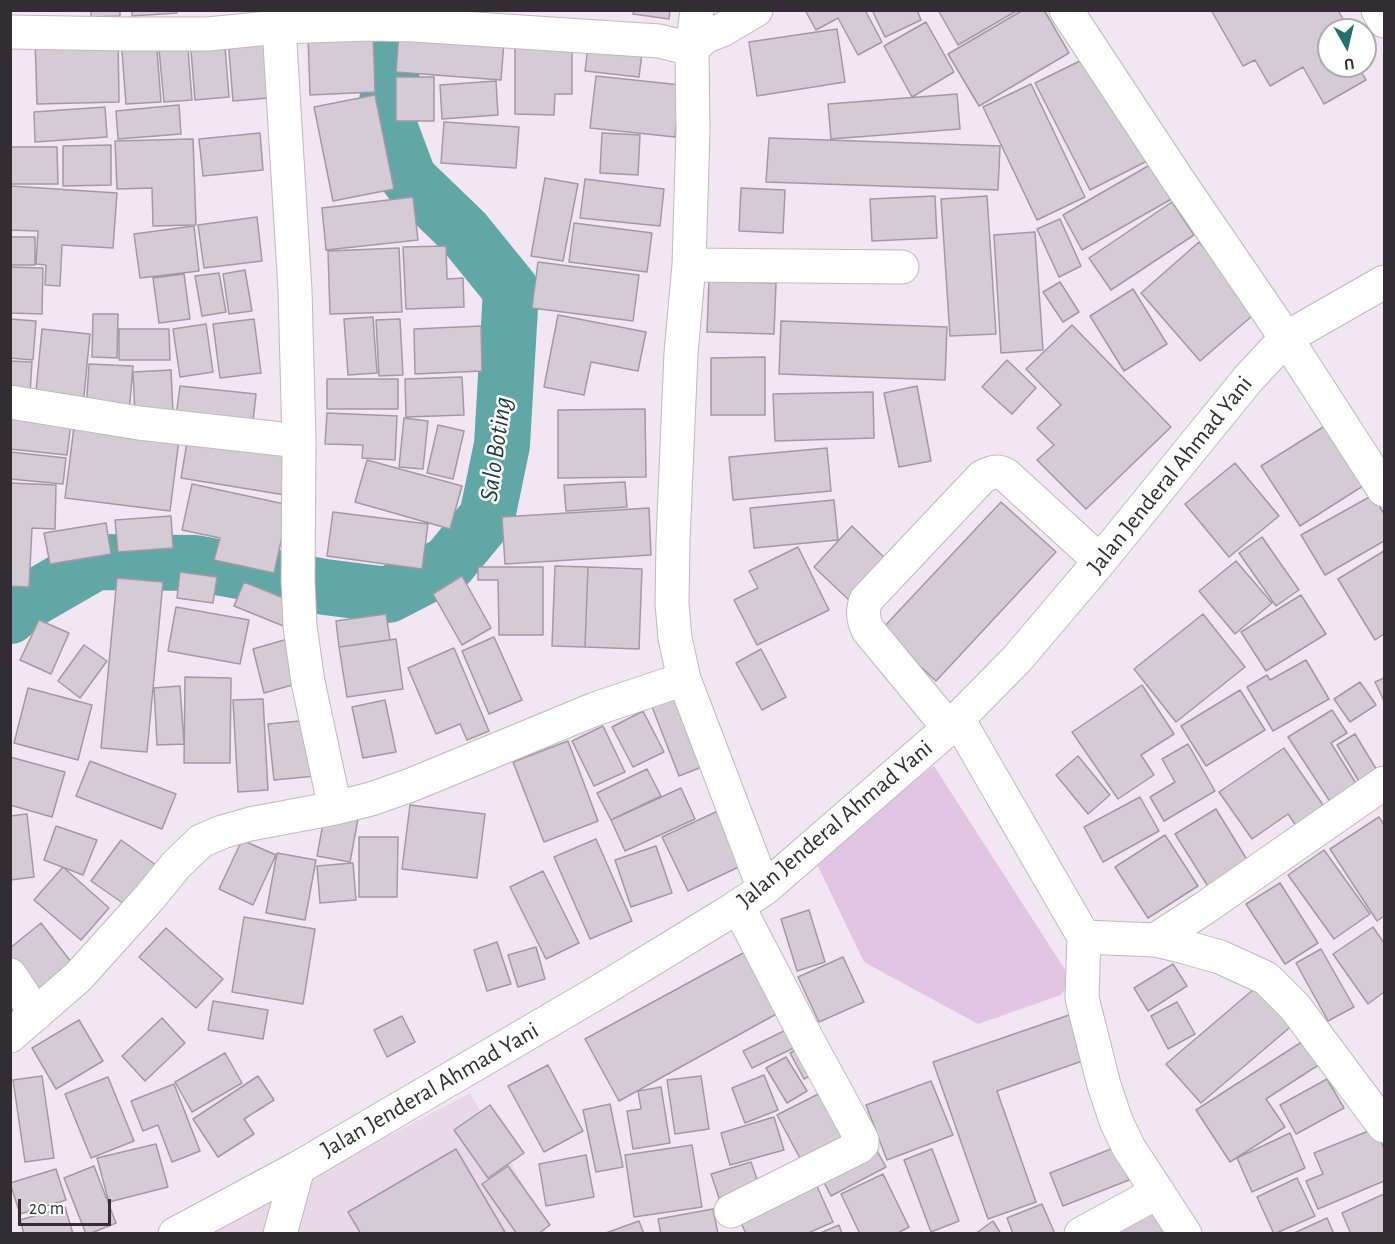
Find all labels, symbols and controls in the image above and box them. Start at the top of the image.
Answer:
north arrow [1317,18,1377,78]
text: U [1343,55,1355,72]
street label: Jalan Jenderal Ahmad Yani [1081,370,1259,580]
water label: Salo Boting [473,395,519,503]
street label: Jalan Jenderal Ahmad Yani [731,734,939,914]
street label: Jalan Jenderal Ahmad Yani [316,1016,544,1164]
scale bar [21,1187,114,1225]
text: 20 m [29,1200,64,1218]

